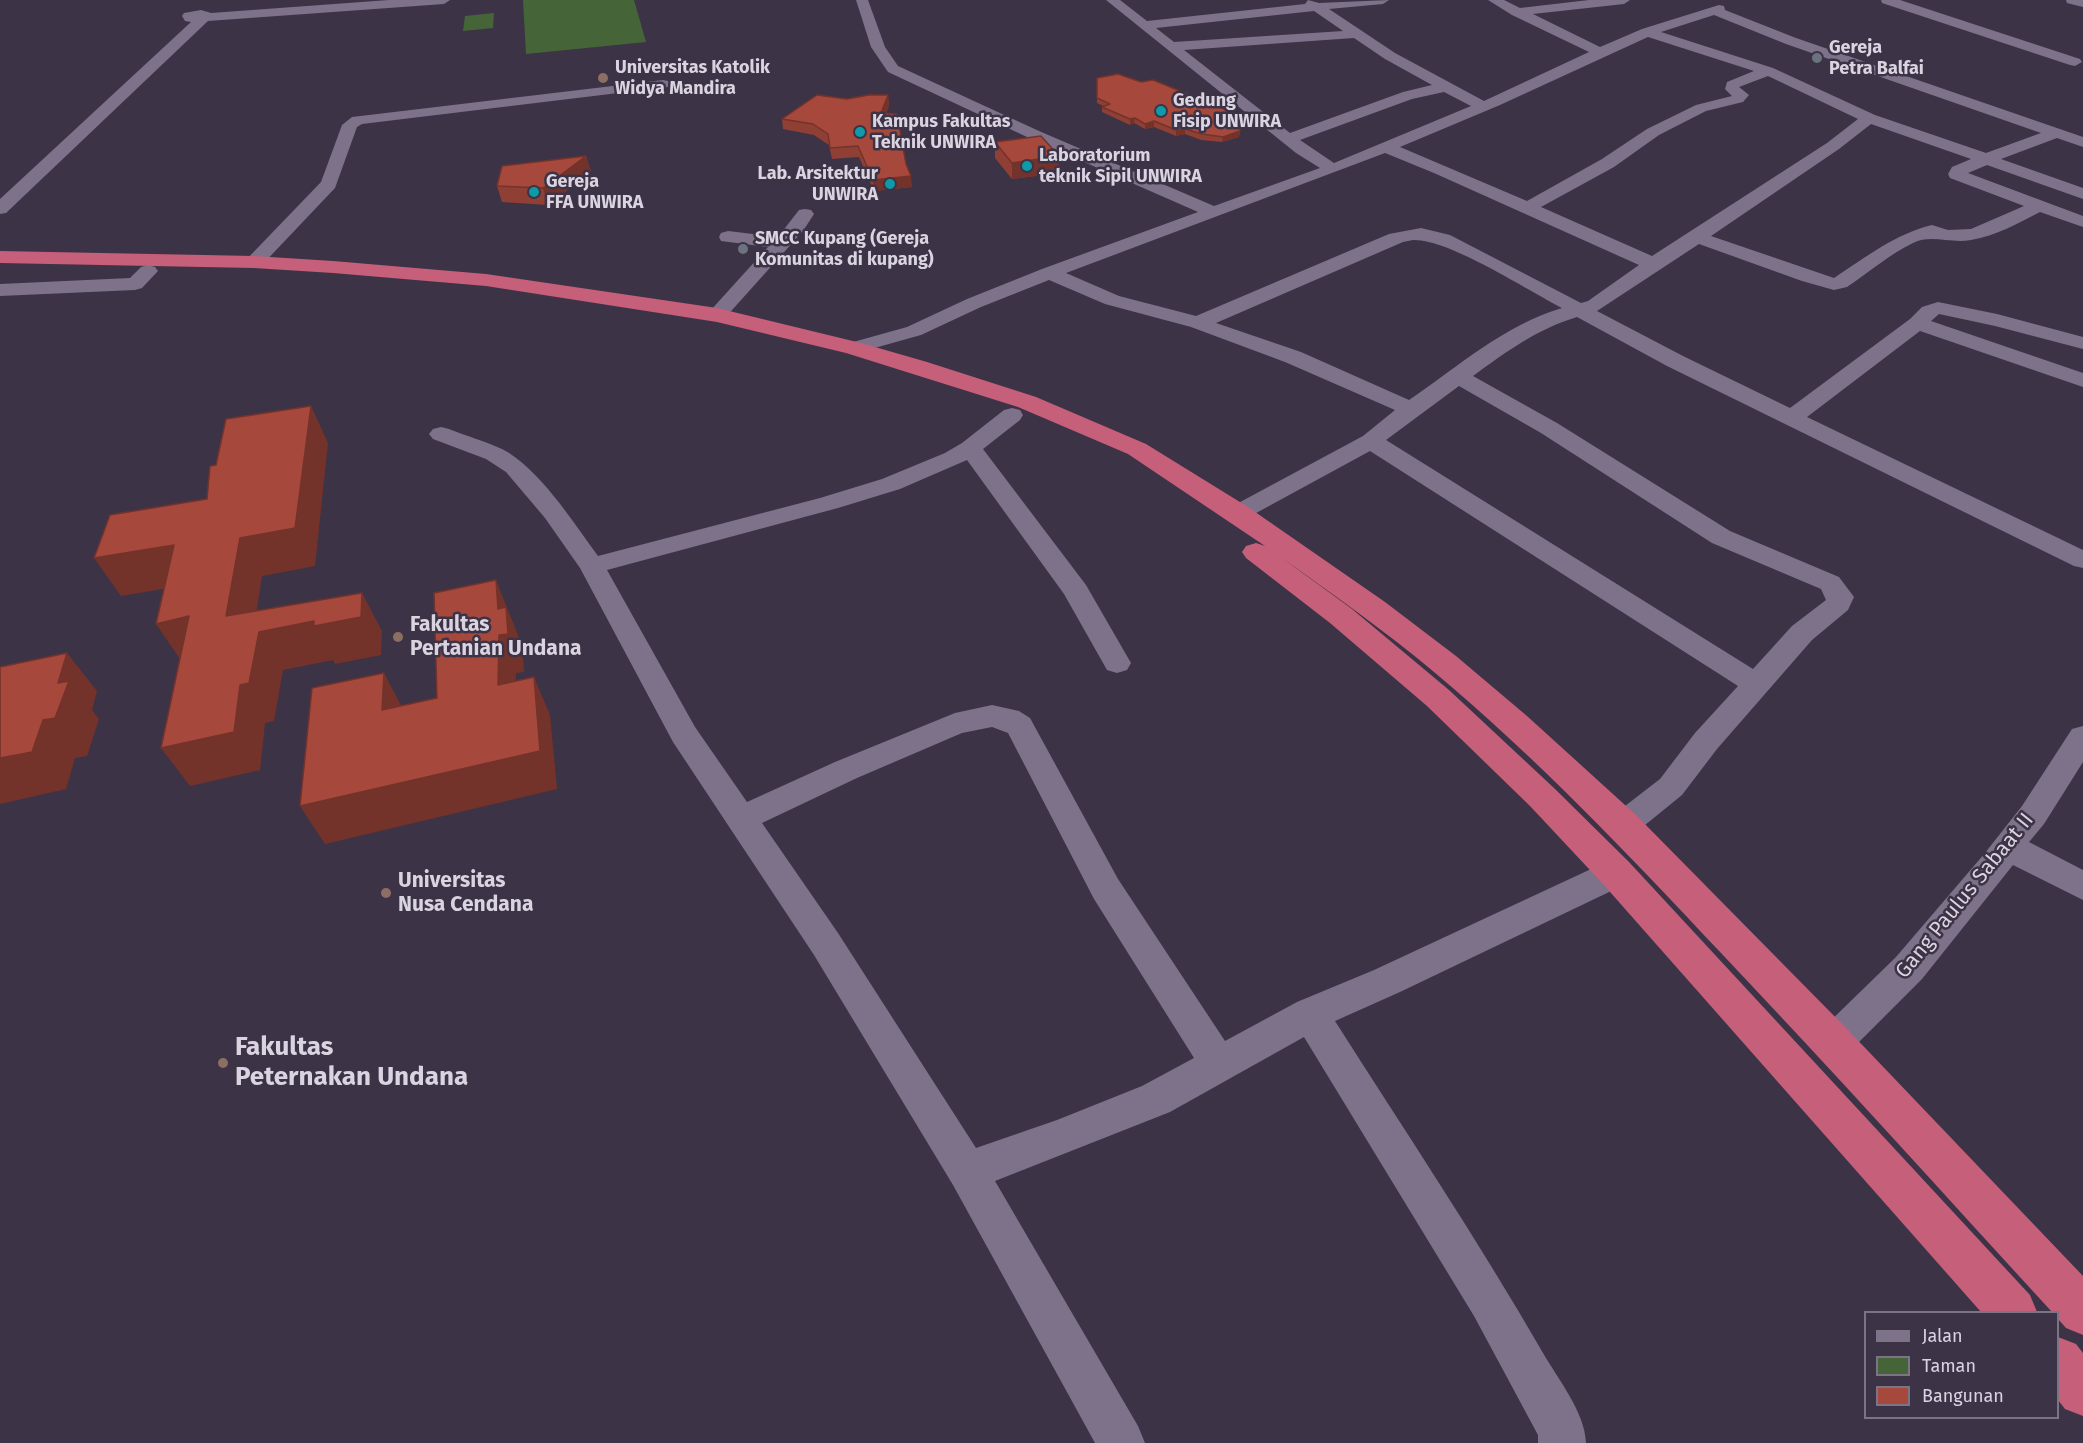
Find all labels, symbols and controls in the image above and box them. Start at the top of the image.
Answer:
place label: Gereja Petra Balfai [1829,37,1924,80]
marker: Gereja Petra Balfai [1810,51,1824,65]
place label: Universitas Katolik Widya Mandira [615,57,770,100]
marker: Universitas Katolik Widya Mandira [596,71,610,85]
place label: Gedung Fisip UNWIRA [1173,90,1281,132]
marker: Gedung Fisip UNWIRA [1154,104,1168,118]
place label: Kampus Fakultas Teknik UNWIRA [872,111,1010,154]
marker: Kampus Fakultas Teknik UNWIRA [853,125,867,139]
place label: Laboratorium teknik Sipil UNWIRA [1039,145,1202,188]
marker: Laboratorium teknik Sipil UNWIRA [1020,159,1034,173]
place label: Lab. Arsitektur UNWIRA [758,163,878,206]
place label: Gereja FFA UNWIRA [546,171,643,213]
marker: Lab. Arsitektur UNWIRA [883,177,897,191]
marker: Gereja FFA UNWIRA [527,185,541,199]
place label: SMCC Kupang (Gereja Komunitas di kupang) [755,228,934,270]
marker: SMCC Kupang (Gereja Komunitas di kupang) [736,242,750,256]
place label: Fakultas Pertanian Undana [410,612,582,662]
marker: Fakultas Pertanian Undana [391,630,405,644]
street label: Gang Paulus Sabaat II [1891,808,2039,984]
place label: Universitas Nusa Cendana [398,868,533,918]
marker: Universitas Nusa Cendana [379,886,393,900]
place label: Fakultas Peternakan Undana [235,1032,468,1094]
marker: Fakultas Peternakan Undana [216,1056,230,1070]
legend [1864,1311,2059,1419]
text: Jalan [1922,1325,1963,1347]
text: Taman [1922,1355,1976,1377]
text: Bangunan [1922,1385,2004,1407]

